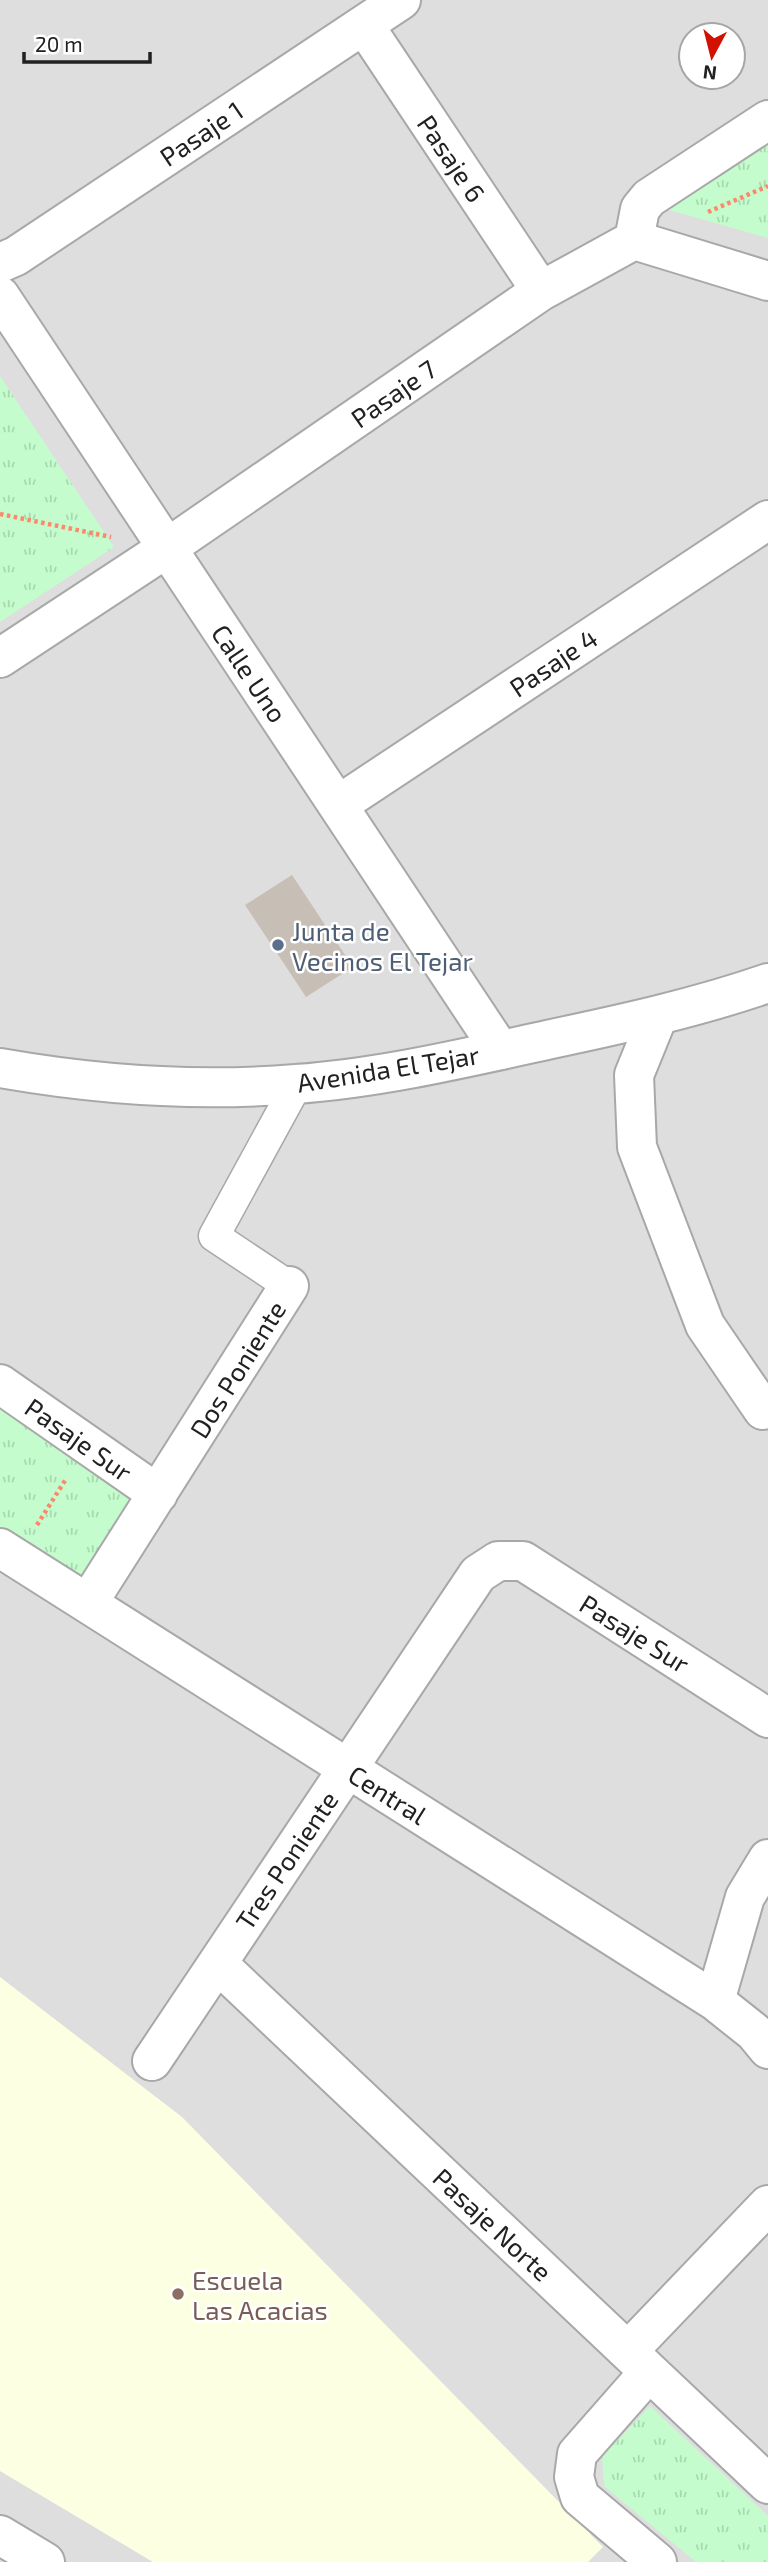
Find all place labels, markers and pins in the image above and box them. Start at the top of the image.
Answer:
place label: Junta de Vecinos El Tejar [292,915,473,976]
marker: Junta de Vecinos El Tejar [270,937,286,953]
place label: Escuela Las Acacias [192,2264,328,2325]
marker: Escuela Las Acacias [170,2286,186,2302]

